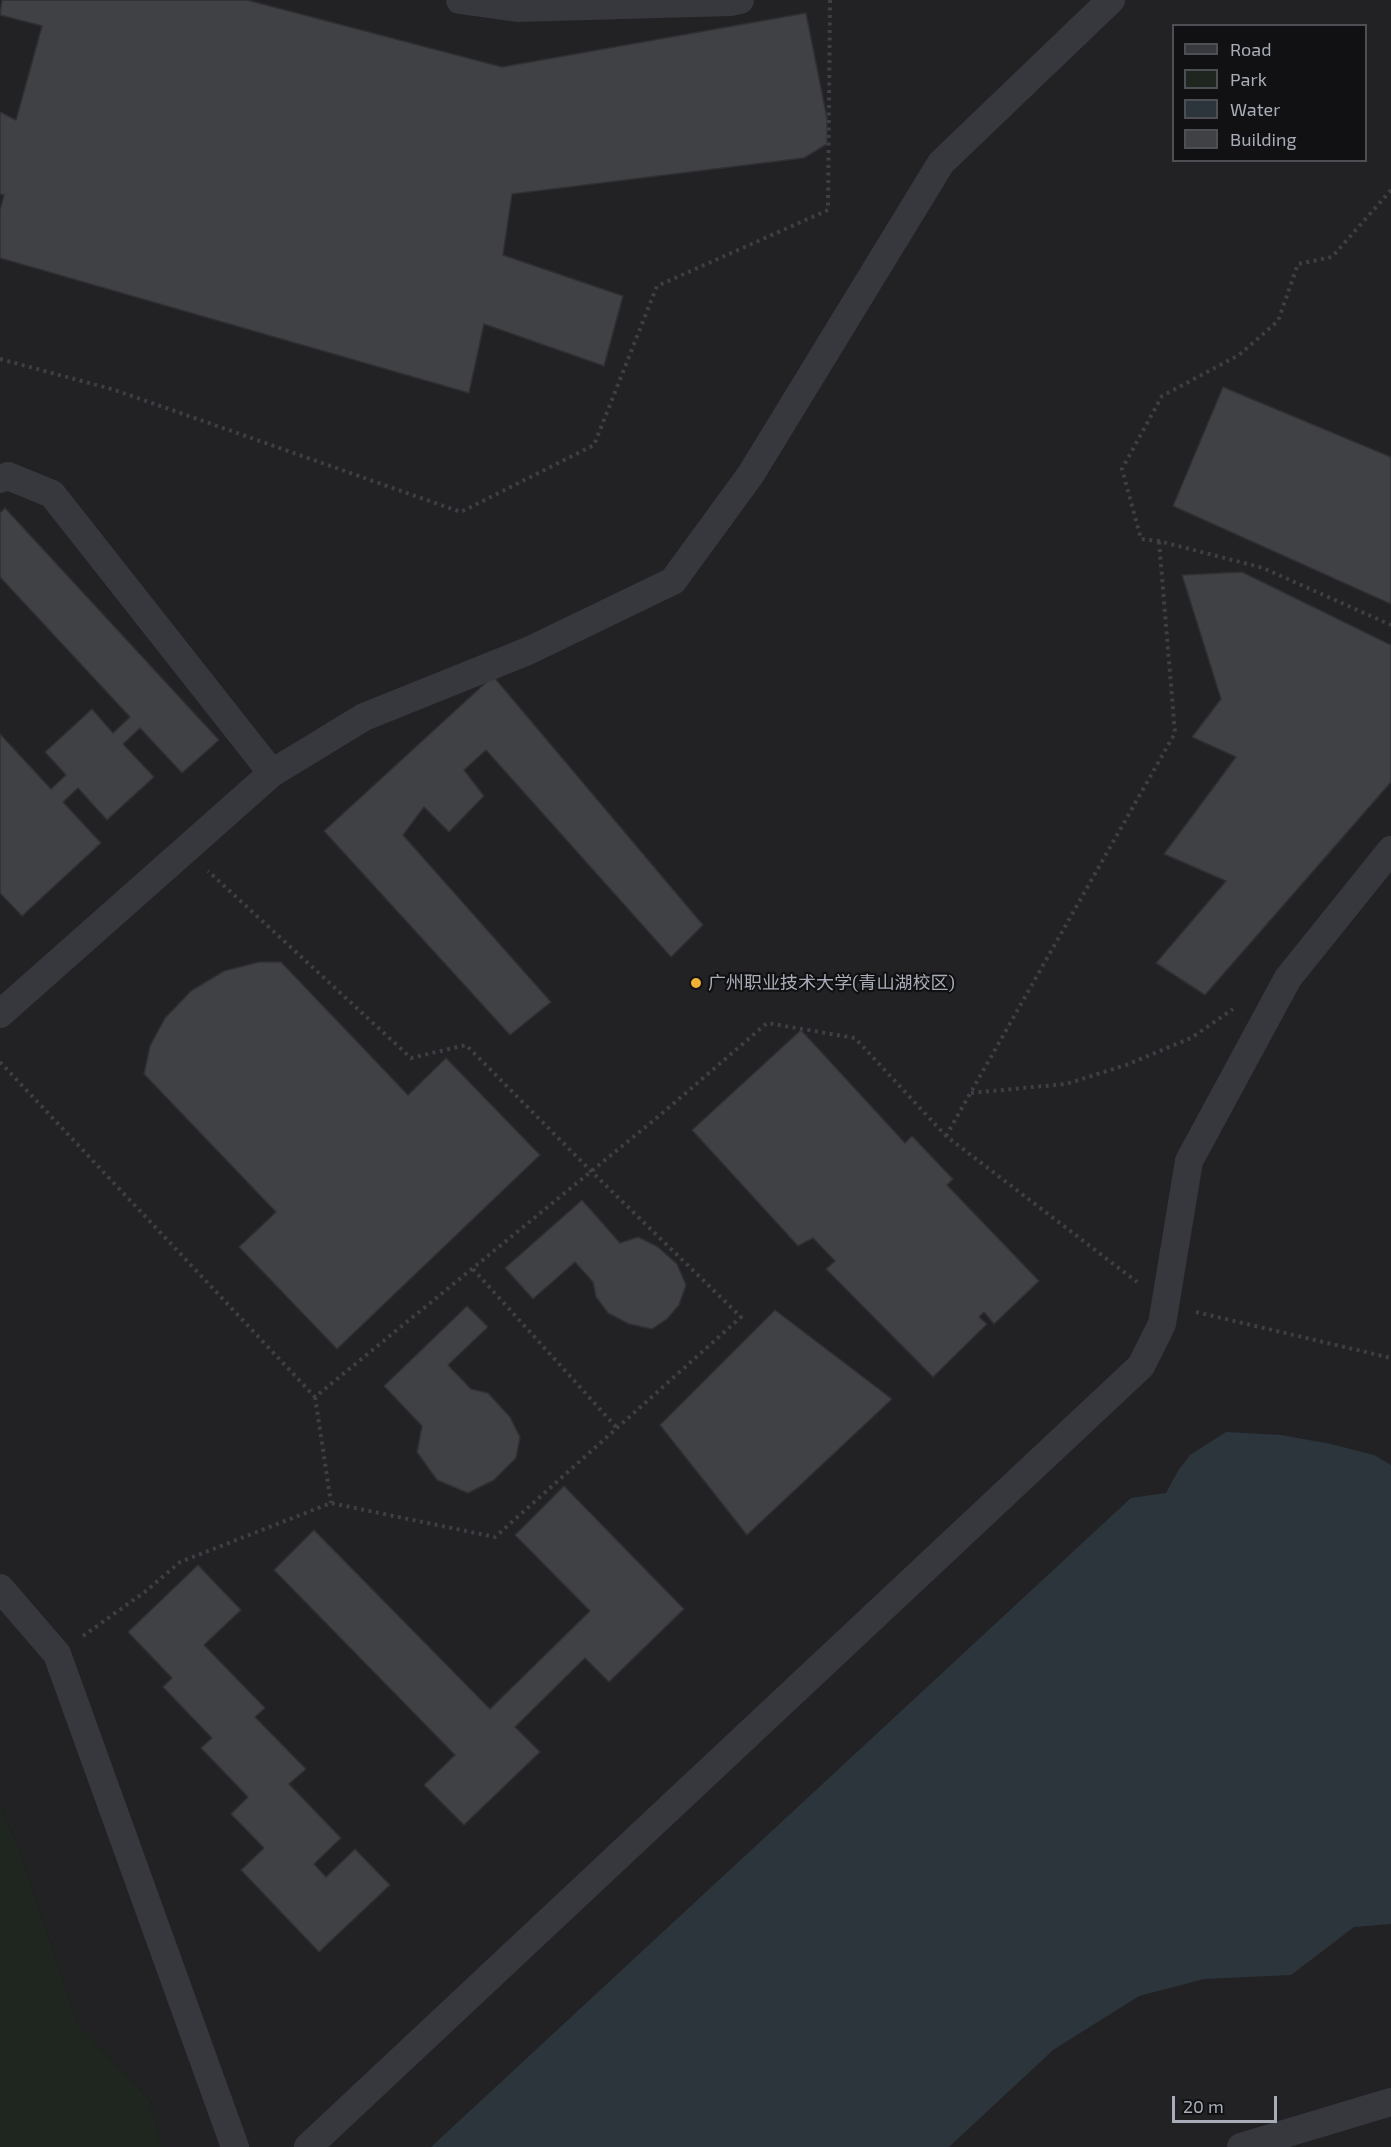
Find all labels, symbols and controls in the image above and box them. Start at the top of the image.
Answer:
legend [1172,24,1367,162]
text: Road [1230,38,1271,60]
text: Park [1230,68,1267,90]
text: Water [1230,98,1280,120]
text: Building [1230,128,1297,150]
place label: 广州职业技术大学(青山湖校区) [708,972,955,994]
marker: 广州职业技术大学(青山湖校区) [689,976,703,990]
scale bar [1175,2084,1280,2122]
text: 20 m [1183,2095,1224,2117]

